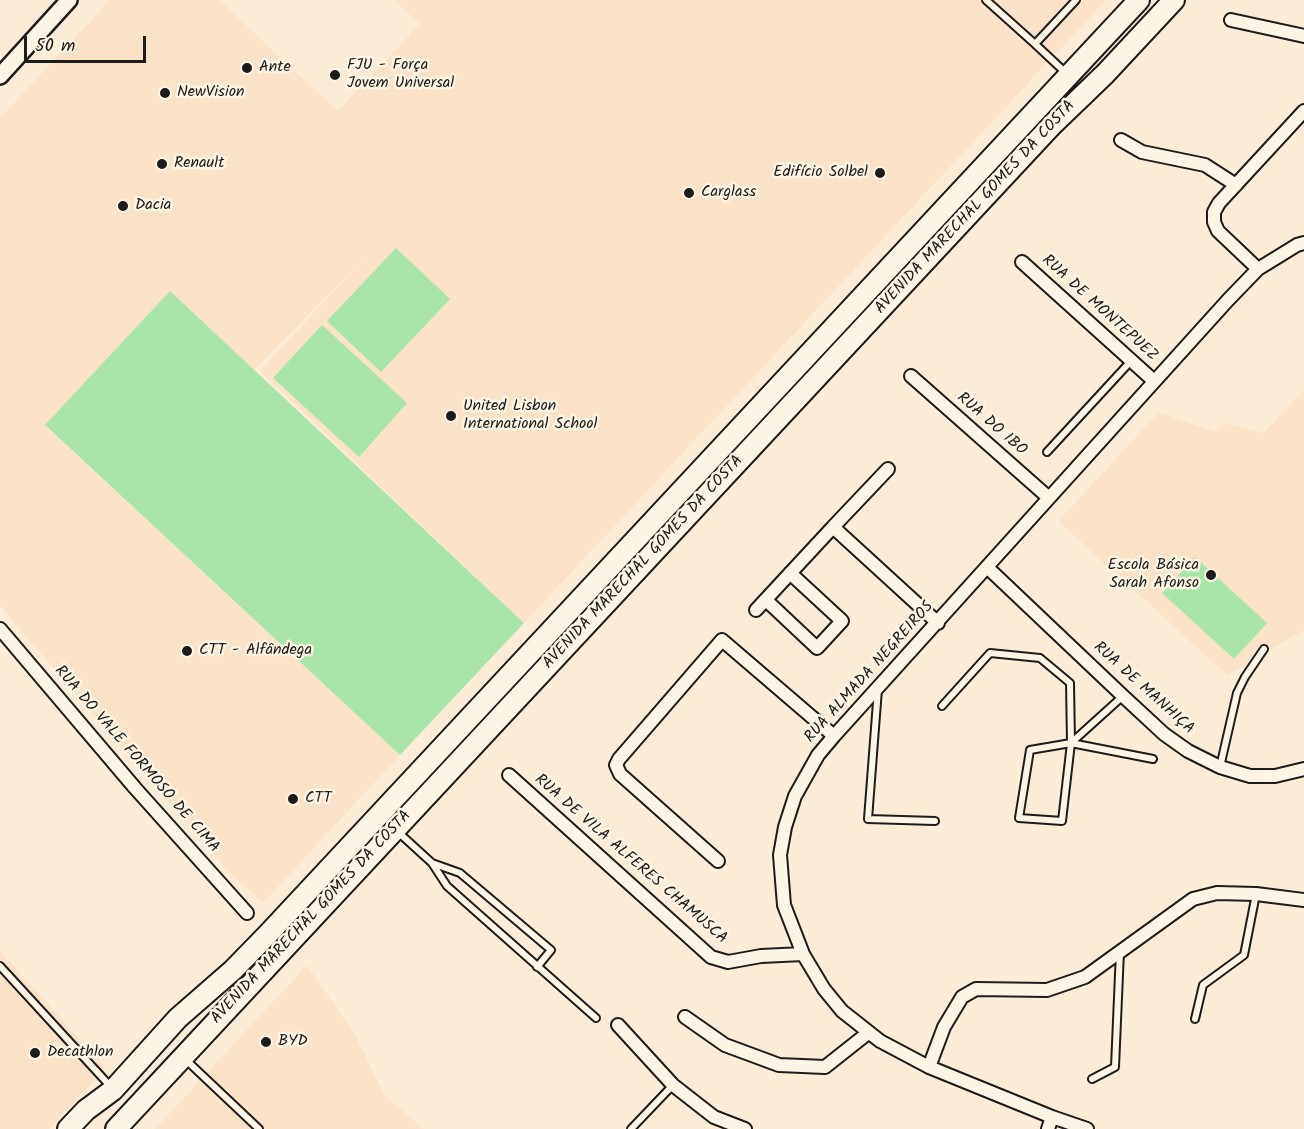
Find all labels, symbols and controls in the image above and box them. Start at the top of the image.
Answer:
scale bar [27,24,148,62]
text: 50 m [35,32,75,61]
place label: FJU - Força Jovem Universal [347,56,454,94]
place label: Ante [259,58,291,78]
marker: Ante [240,61,254,75]
marker: FJU - Força Jovem Universal [328,68,342,82]
place label: NewVision [177,83,245,103]
marker: NewVision [158,86,172,100]
street label: AVENIDA MARECHAL GOMES DA COSTA [872,97,1080,319]
place label: Renault [174,154,224,174]
marker: Renault [155,157,169,171]
place label: Edifício Solbel [773,163,868,183]
marker: Edifício Solbel [873,166,887,180]
place label: Carglass [701,183,756,203]
marker: Carglass [682,186,696,200]
place label: Dacia [135,196,171,216]
marker: Dacia [116,199,130,213]
street label: RUA DE MONTEPUEZ [1037,252,1161,366]
street label: RUA DO IBO [952,389,1030,461]
place label: United Lisbon International School [463,397,597,435]
marker: United Lisbon International School [444,409,458,423]
street label: AVENIDA MARECHAL GOMES DA COSTA [540,452,748,674]
place label: Escola Básica Sarah Afonso [1108,556,1199,594]
marker: Escola Básica Sarah Afonso [1204,568,1218,582]
street label: RUA ALMADA NEGREIROS [801,598,939,748]
street label: RUA DE MANHIÇA [1088,639,1198,739]
place label: CTT - Alfândega [199,641,312,661]
marker: CTT - Alfândega [180,644,194,658]
street label: RUA DO VALE FORMOSO DE CIMA [49,662,223,858]
street label: RUA DE VILA ALFERES CHAMUSCA [530,771,730,949]
place label: CTT [305,789,332,809]
marker: CTT [286,792,300,806]
street label: AVENIDA MARECHAL GOMES DA COSTA [208,807,416,1029]
place label: BYD [278,1032,308,1052]
marker: BYD [259,1035,273,1049]
place label: Decathlon [47,1043,114,1063]
marker: Decathlon [28,1046,42,1060]

